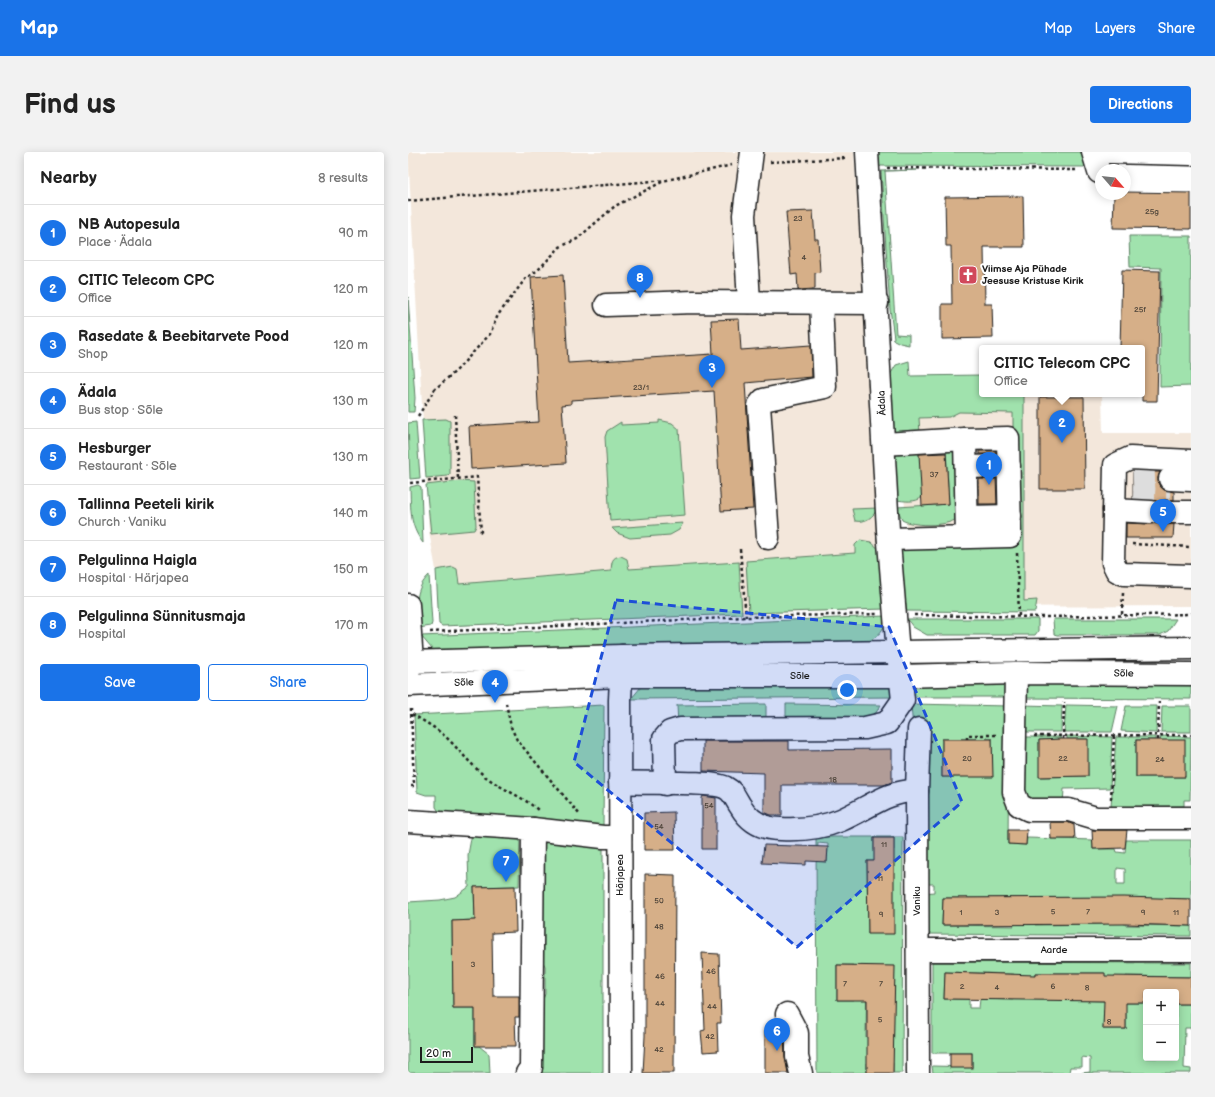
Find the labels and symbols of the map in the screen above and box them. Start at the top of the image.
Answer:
north arrow [1095,164,1131,200]
house number: 25g [1145,207,1159,216]
house number: 23 [793,214,803,223]
house number: 4 [802,253,807,262]
place label: Viimse Aja Pühade Jeesuse Kristuse Kirik [982,263,1084,287]
church icon: Viimse Aja Pühade Jeesuse Kristuse Kirik [957,264,979,286]
pin: 8 [627,265,653,298]
house number: 25f [1134,305,1146,314]
pin: 3 [699,355,725,388]
house number: 23/1 [633,383,649,392]
street label: Ädala [875,390,889,416]
pin: 2 [1049,410,1075,443]
pin: 1 [976,452,1002,485]
house number: 37 [930,470,938,479]
pin: 5 [1150,499,1176,532]
street label: Sõle [1114,668,1134,680]
pin: 4 [482,670,508,703]
street label: Sõle [790,670,810,682]
street label: Sõle [454,676,474,689]
your location [837,680,857,700]
house number: 20 [962,754,972,763]
house number: 22 [1058,754,1068,763]
house number: 24 [1155,755,1165,764]
house number: 18 [829,775,837,784]
house number: 54 [704,801,714,810]
house number: 54 [654,822,664,831]
house number: 11 [881,840,887,849]
pin: 7 [493,849,519,882]
street label: Härjapea [614,854,626,896]
house number: 11 [877,874,883,883]
street label: Vaniku [911,886,923,916]
house number: 50 [654,896,664,905]
house number: 5 [1051,907,1056,916]
house number: 7 [1086,907,1090,916]
house number: 1 [959,908,963,917]
house number: 3 [995,908,1000,917]
house number: 9 [1141,908,1146,917]
house number: 11 [1173,908,1179,917]
house number: 9 [879,910,884,919]
house number: 48 [654,922,664,931]
street label: Aarde [1041,944,1067,956]
house number: 3 [471,960,476,969]
house number: 46 [706,967,716,976]
house number: 46 [655,972,665,981]
house number: 7 [843,979,847,988]
house number: 7 [879,979,883,988]
house number: 2 [960,982,965,991]
house number: 6 [1051,982,1056,991]
house number: 4 [995,983,1000,992]
house number: 8 [1085,983,1090,992]
house number: 44 [655,999,665,1008]
house number: 44 [707,1002,717,1011]
house number: 5 [878,1015,883,1024]
house number: 8 [1107,1017,1112,1026]
pin: 6 [764,1018,790,1051]
house number: 42 [705,1032,715,1041]
scale bar [420,1045,473,1064]
house number: 42 [654,1045,664,1054]

